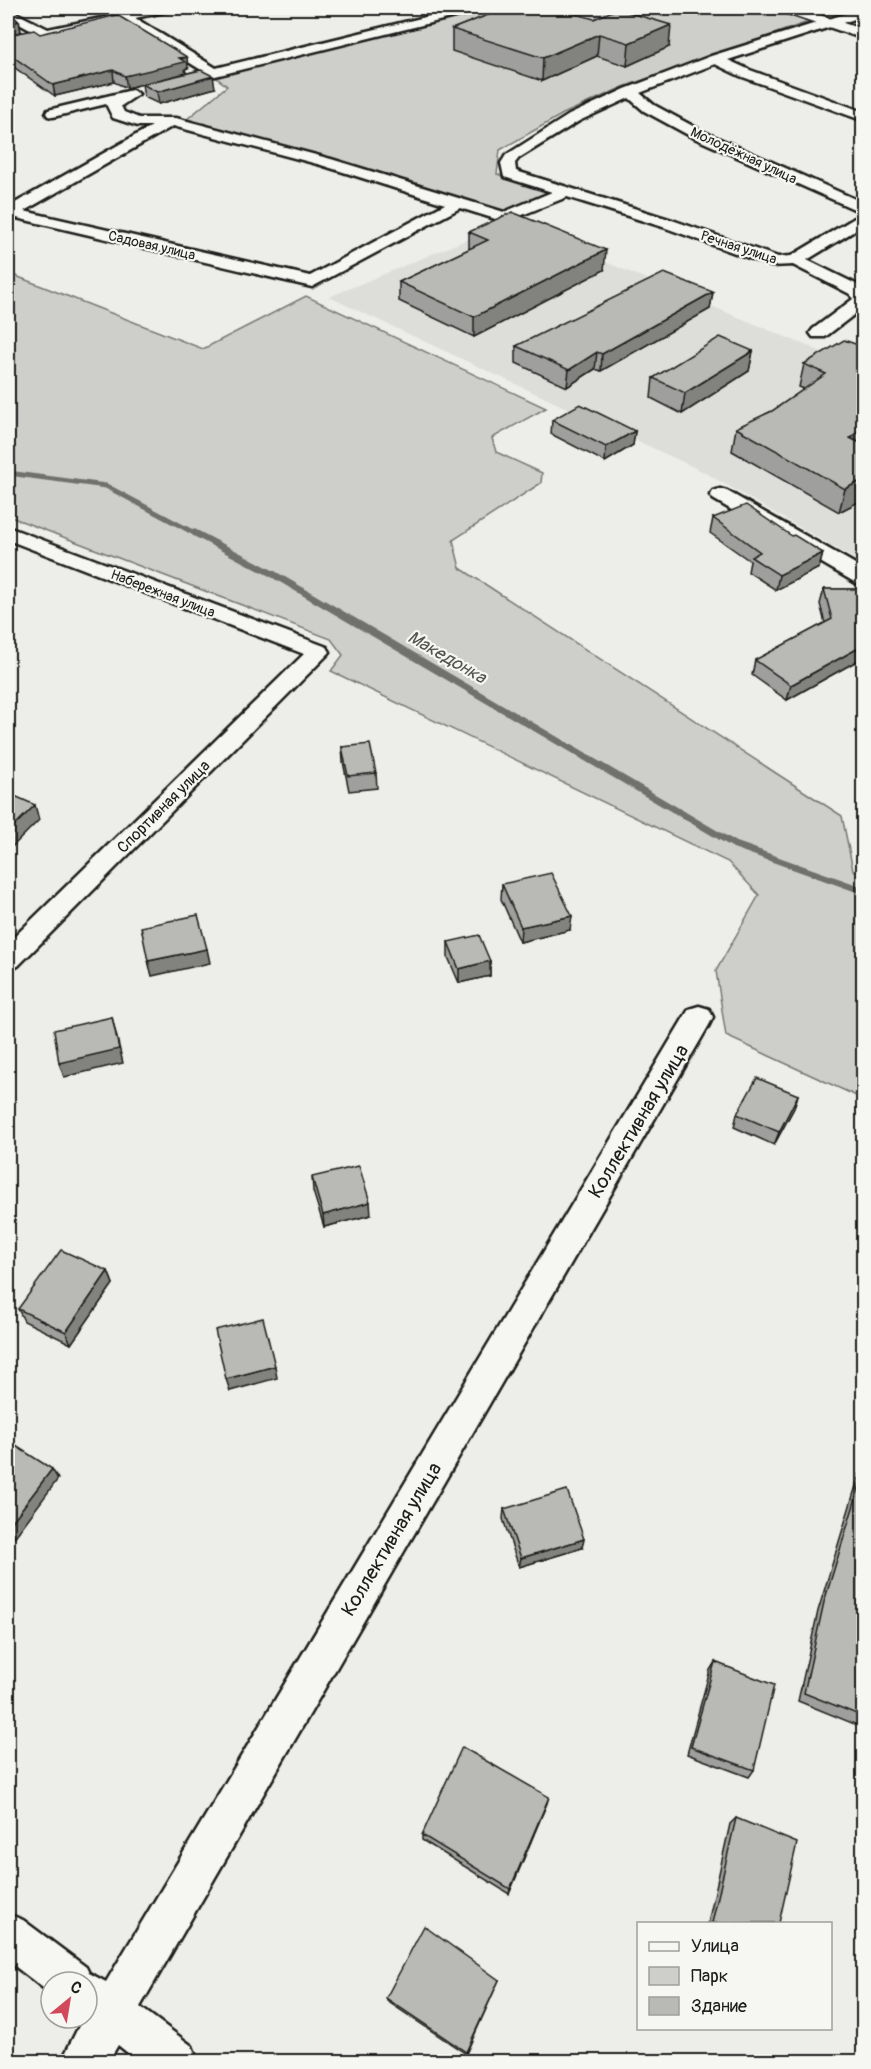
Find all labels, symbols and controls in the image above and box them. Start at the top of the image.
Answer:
street label: Молодёжная улица [688,123,800,188]
street label: Садовая улица [107,227,197,264]
street label: Речная улица [699,227,779,268]
street label: Набережная улица [108,566,217,621]
water label: Македонка [403,626,491,690]
street label: Спортивная улица [113,756,214,857]
street label: Коллективная улица [583,1040,694,1203]
street label: Коллективная улица [336,1458,447,1621]
legend [637,1922,832,2030]
text: Улица [691,1935,739,1958]
text: Парк [691,1965,728,1988]
north arrow [39,1970,99,2030]
text: С [67,1977,85,1999]
text: Здание [691,1995,747,2018]

